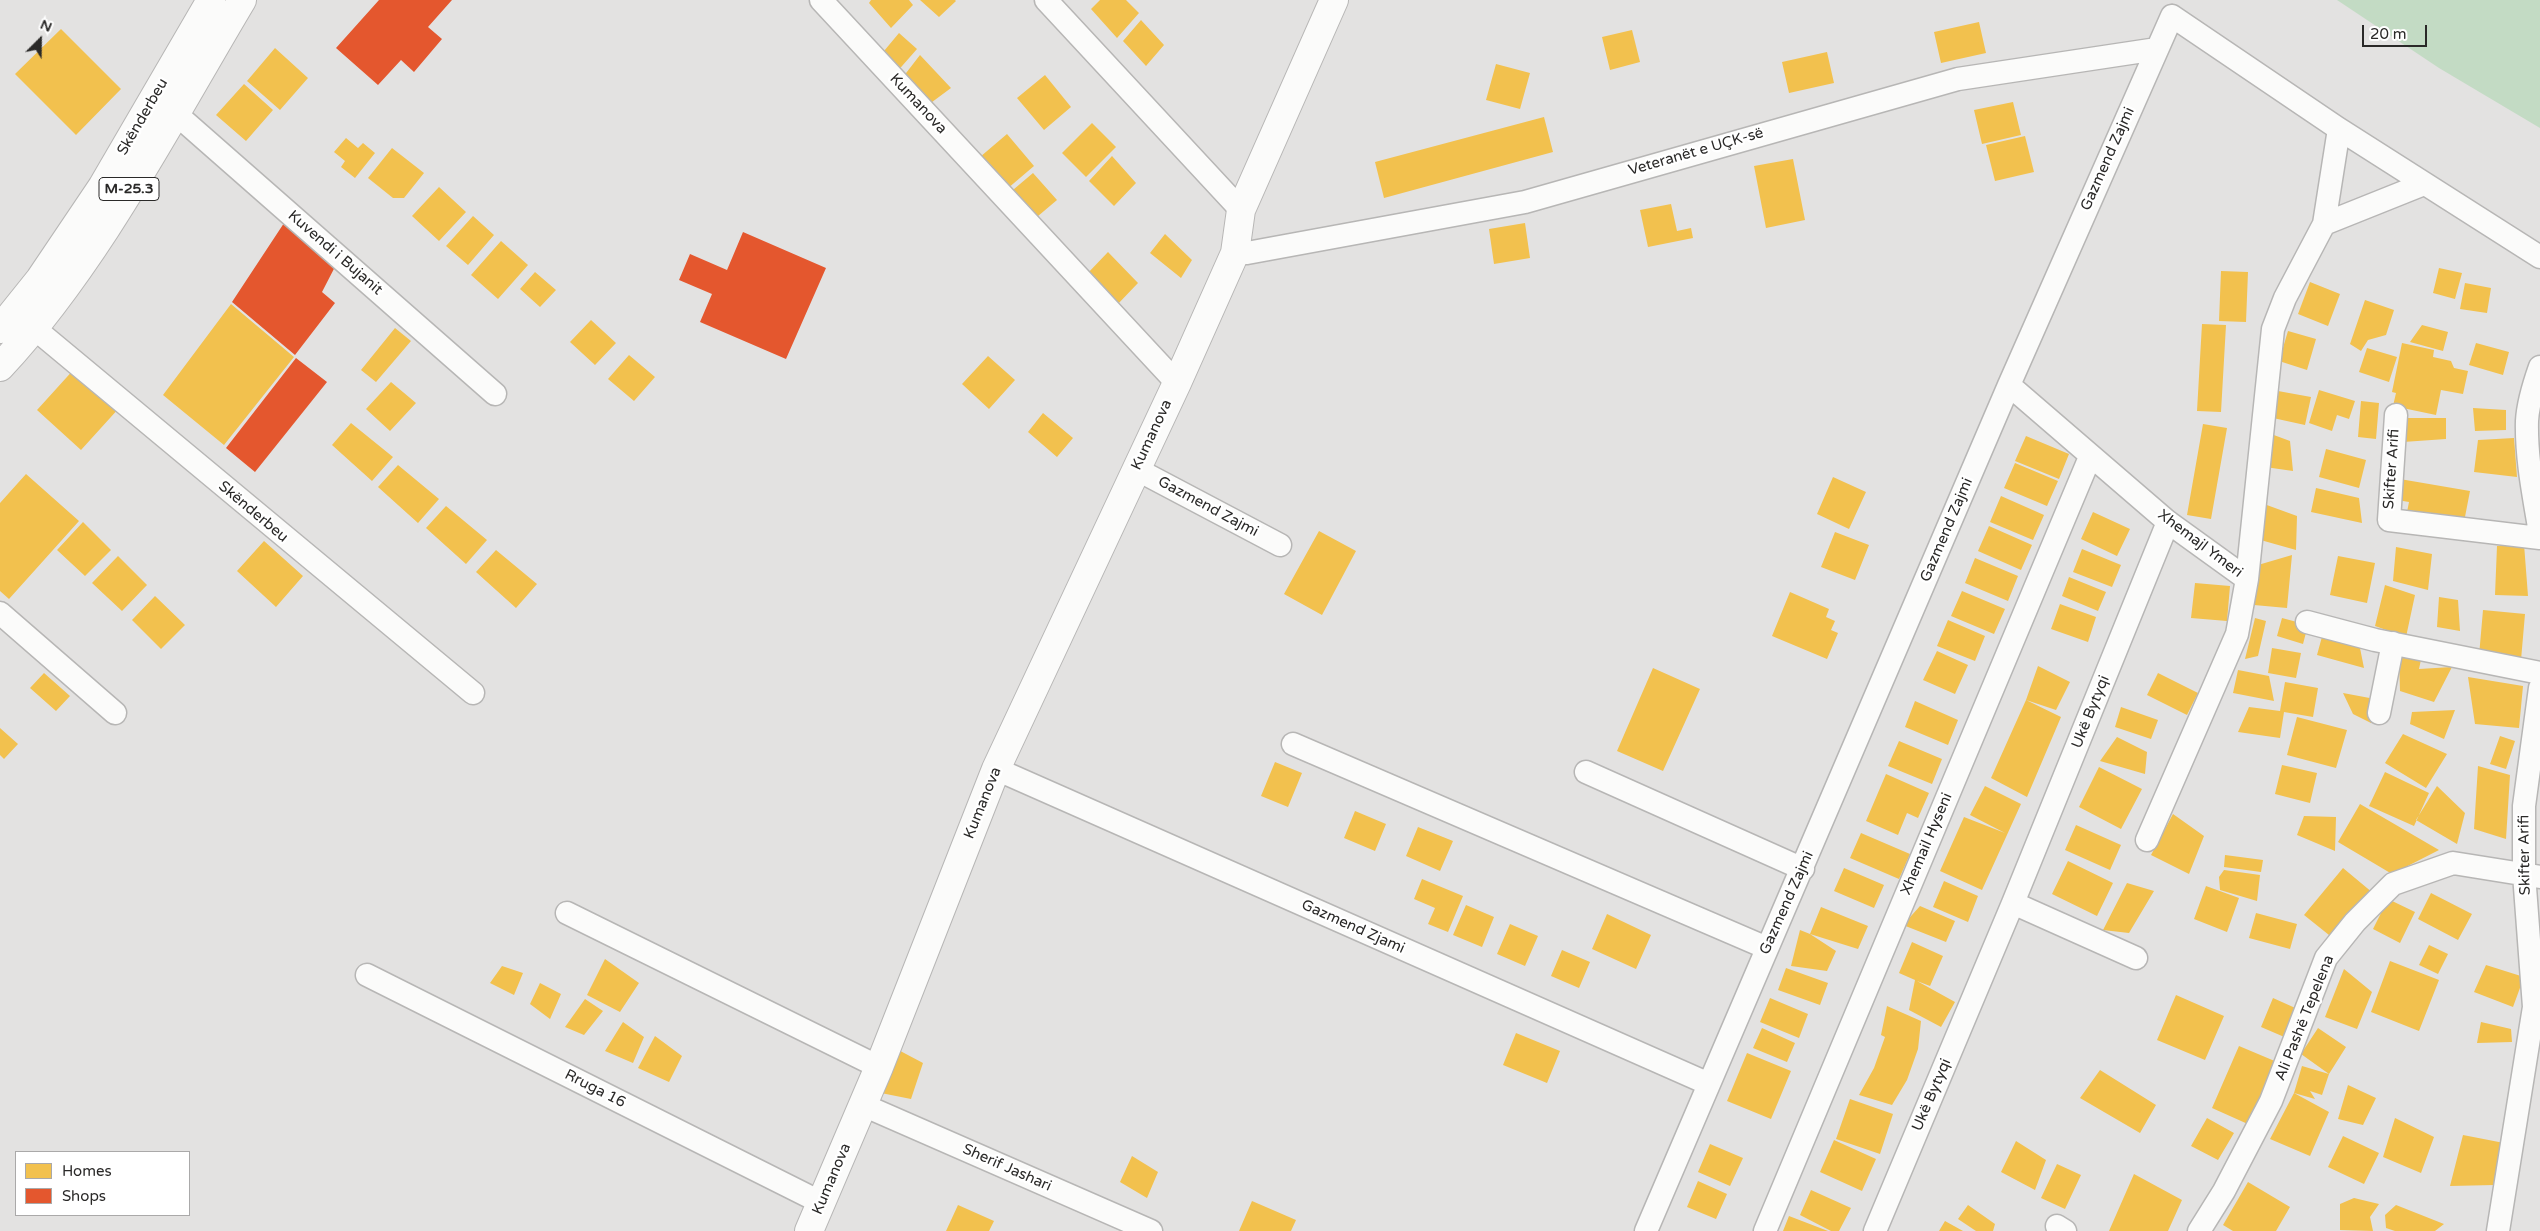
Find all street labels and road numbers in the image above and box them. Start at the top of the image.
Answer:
street label: Kumanova [886,70,950,138]
street label: Skënderbeu [114,75,172,159]
street label: Gazmend Zajmi [2077,104,2139,214]
street label: Veteranët e UÇK-së [1626,124,1766,180]
road number: M-25.3 [99,178,159,200]
street label: Kuvendi i Bujanit [284,207,386,299]
street label: Kumanova [1128,397,1176,473]
street label: Skifter Arifi [2380,428,2404,510]
street label: Gazmend Zajmi [1155,473,1261,541]
street label: Gazmend Zajmi [1917,475,1977,585]
street label: Skënderbeu [214,478,292,546]
street label: Xhemajl Ymeri [2154,506,2246,582]
street label: Ukë Bytyqi [2068,673,2114,751]
street label: Kumanova [960,764,1006,842]
street label: Xhemail Hyseni [1897,790,1957,898]
street label: Skifter Arifi [2515,815,2535,895]
street label: Gazmend Zajmi [1756,848,1818,958]
street label: Gazmend Zjami [1298,896,1408,958]
street label: Ali Pashë Tepelena [2272,953,2338,1083]
street label: Ukë Bytyqi [1909,1056,1955,1134]
street label: Rruga 16 [561,1066,629,1112]
street label: Sherif Jashari [960,1140,1054,1196]
street label: Kumanova [809,1141,855,1217]

